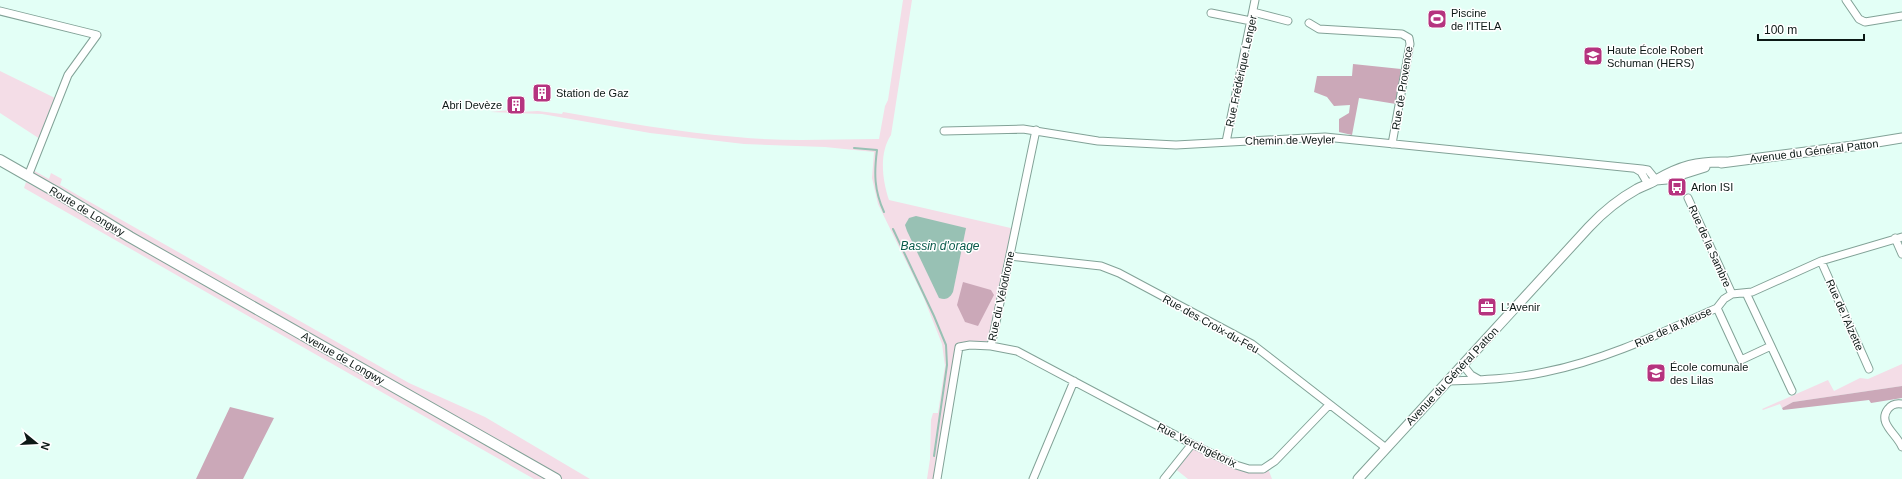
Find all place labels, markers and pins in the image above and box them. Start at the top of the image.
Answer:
place label: Piscine de l'ITELA [1451,7,1502,32]
sports icon: Piscine de l'ITELA [1426,8,1448,30]
place label: Haute École Robert Schuman (HERS) [1607,44,1703,69]
school or university icon: Haute École Robert Schuman (HERS) [1582,45,1604,67]
building icon: Station de Gaz [531,82,553,104]
place label: Station de Gaz [556,87,629,99]
building icon: Abri Devèze [505,94,527,116]
place label: Abri Devèze [442,99,502,111]
bus stop icon: Arlon ISI [1666,176,1688,198]
place label: Arlon ISI [1691,181,1733,193]
office icon: L'Avenir [1476,296,1498,318]
place label: L'Avenir [1501,301,1541,313]
place label: École comunale des Lilas [1670,361,1748,386]
school or university icon: École comunale des Lilas [1645,362,1667,384]

